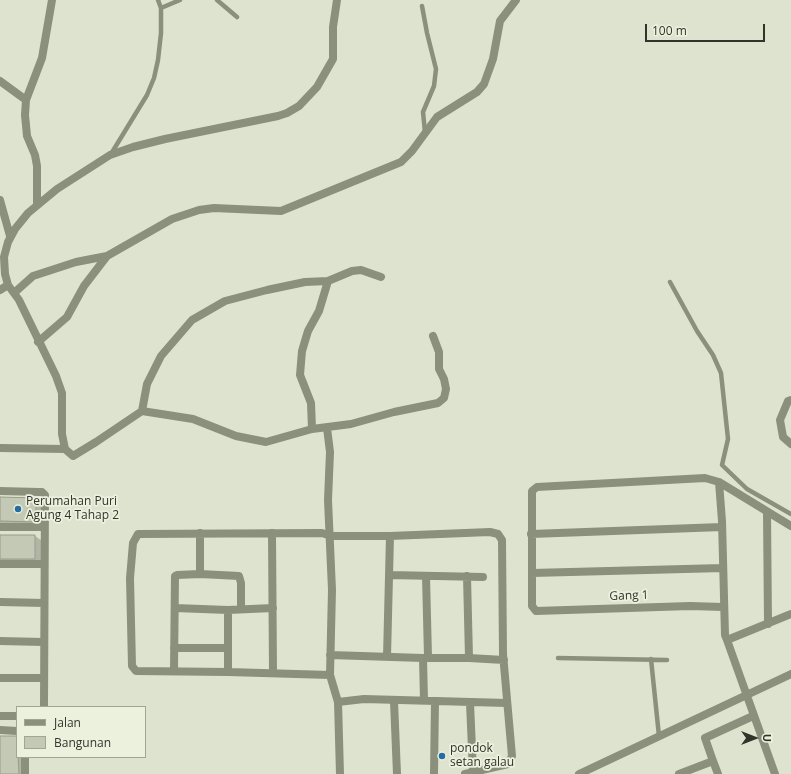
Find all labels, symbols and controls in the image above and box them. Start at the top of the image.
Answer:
scale bar [647,16,767,42]
text: 100 m [652,22,687,39]
place label: Perumahan Puri Agung 4 Tahap 2 [26,495,119,523]
marker: Perumahan Puri Agung 4 Tahap 2 [13,504,23,514]
street label: Gang 1 [609,588,649,604]
legend [16,706,146,758]
text: Jalan [54,714,81,731]
north arrow [735,718,775,758]
text: Bangunan [54,734,111,751]
text: U [760,734,775,742]
place label: pondok setan galau [450,742,514,770]
marker: pondok setan galau [437,751,447,761]

